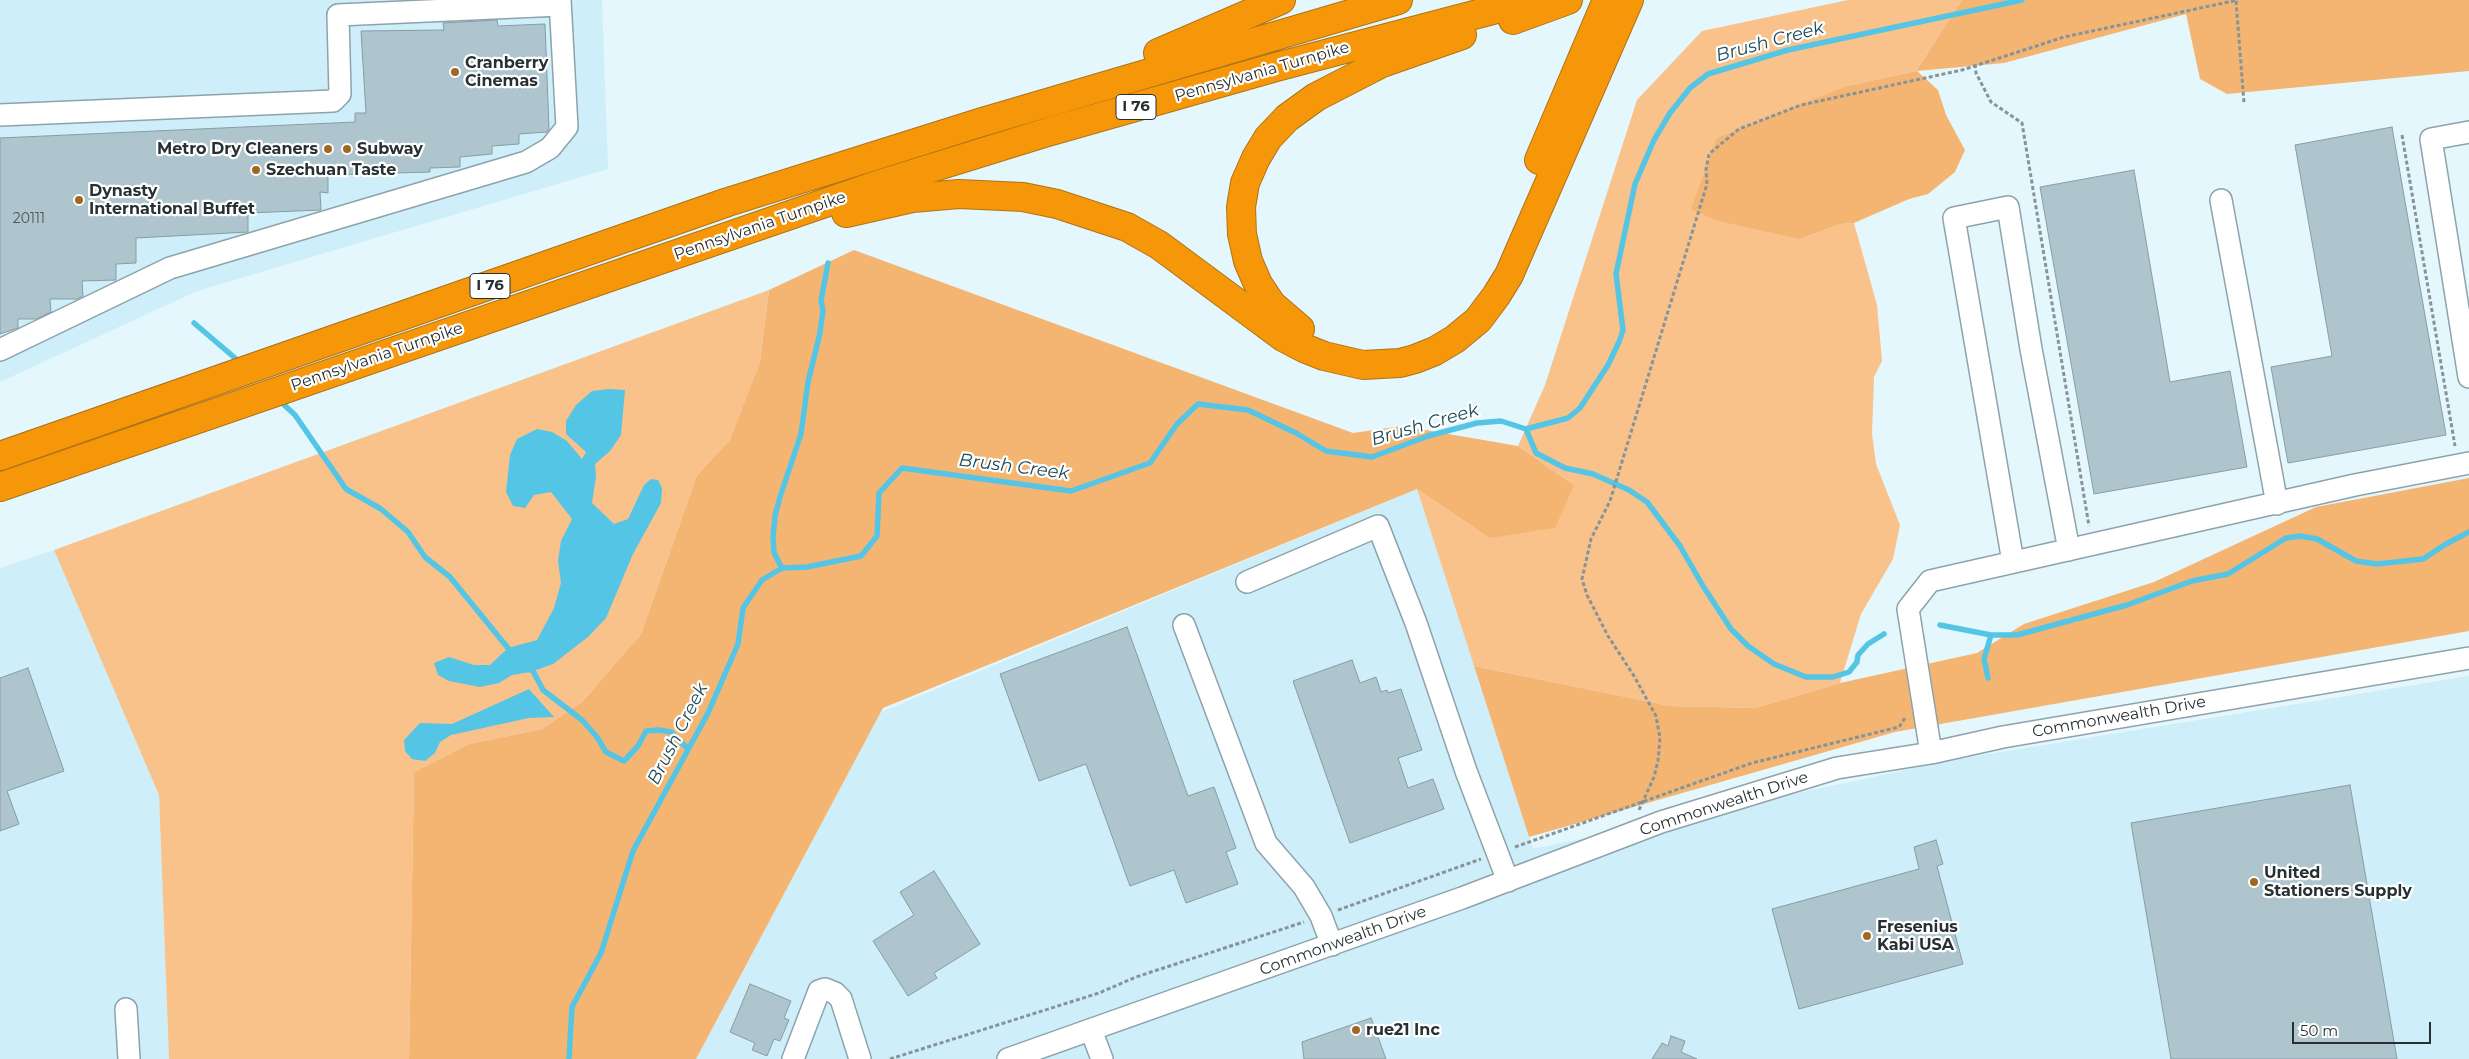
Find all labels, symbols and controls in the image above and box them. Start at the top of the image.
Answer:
water label: Brush Creek [1714,17,1826,67]
street label: Pennsylvania Turnpike [1172,38,1352,106]
place label: Cranberry Cinemas [465,53,548,91]
marker: Cranberry Cinemas [449,66,461,78]
road number: I 76 [1116,94,1156,120]
place label: Metro Dry Cleaners [157,139,318,159]
place label: Subway [357,139,423,159]
marker: Metro Dry Cleaners [322,143,334,155]
marker: Subway [341,143,353,155]
place label: Szechuan Taste [266,160,396,180]
marker: Szechuan Taste [250,164,262,176]
place label: Dynasty International Buffet [89,181,255,219]
street label: Pennsylvania Turnpike [671,187,849,265]
marker: Dynasty International Buffet [73,194,85,206]
house number: 20111 [13,211,45,227]
road number: I 76 [470,274,510,298]
street label: Pennsylvania Turnpike [288,318,466,396]
water label: Brush Creek [1369,399,1481,451]
water label: Brush Creek [958,450,1070,484]
water label: Brush Creek [643,680,713,788]
street label: Commonwealth Drive [2031,692,2207,742]
street label: Commonwealth Drive [1637,768,1811,840]
place label: United Stationers Supply [2264,863,2412,901]
marker: United Stationers Supply [2248,876,2260,888]
street label: Commonwealth Drive [1257,902,1429,980]
place label: Fresenius Kabi USA [1877,917,1958,955]
marker: Fresenius Kabi USA [1861,930,1873,942]
scale bar [2294,1012,2433,1044]
place label: rue21 Inc [1366,1020,1440,1040]
text: 50 m [2300,1021,2338,1040]
marker: rue21 Inc [1350,1024,1362,1036]

